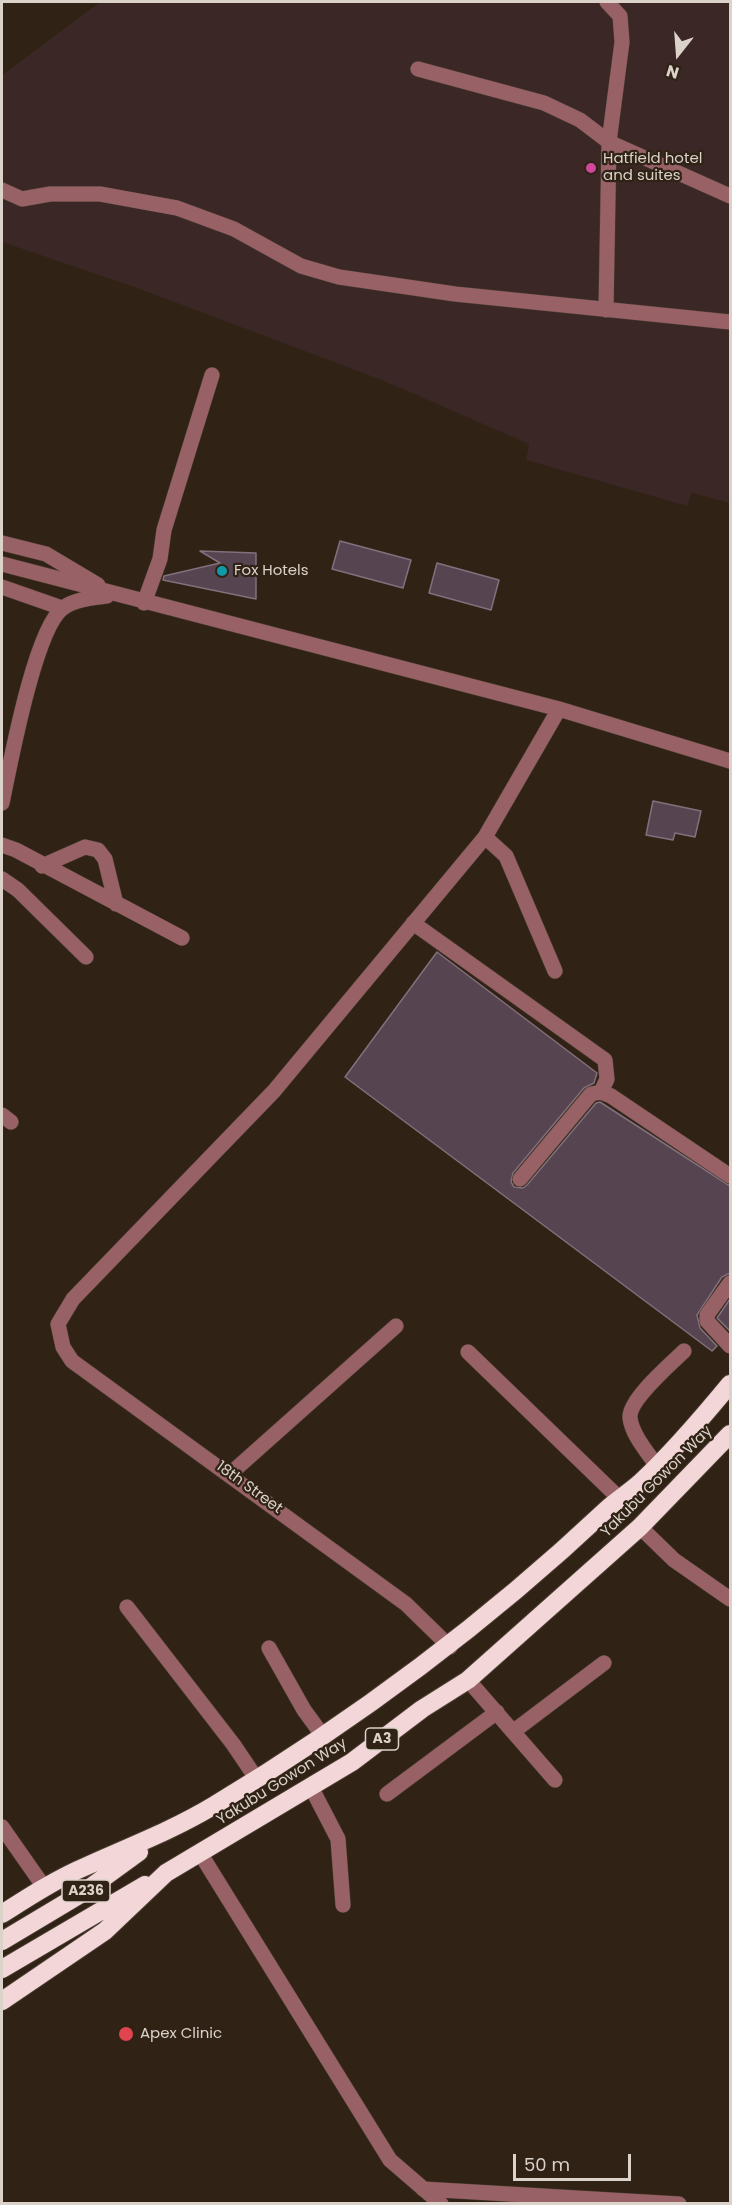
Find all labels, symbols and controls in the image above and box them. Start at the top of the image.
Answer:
north arrow [648,24,708,84]
text: N [663,59,682,84]
place label: Hatfield hotel and suites [603,150,702,185]
marker: Hatfield hotel and suites [584,161,598,175]
place label: Fox Hotels [234,562,309,580]
marker: Fox Hotels [215,564,229,578]
street label: Yakubu Gowon Way [598,1423,716,1541]
street label: 18th Street [212,1458,286,1518]
road number: A3 [366,1728,398,1750]
street label: Yakubu Gowon Way [214,1735,350,1829]
road number: A236 [62,1880,110,1902]
marker: Apex Clinic [117,2025,135,2043]
place label: Apex Clinic [140,2025,222,2043]
scale bar [516,2142,634,2180]
text: 50 m [524,2152,570,2177]

